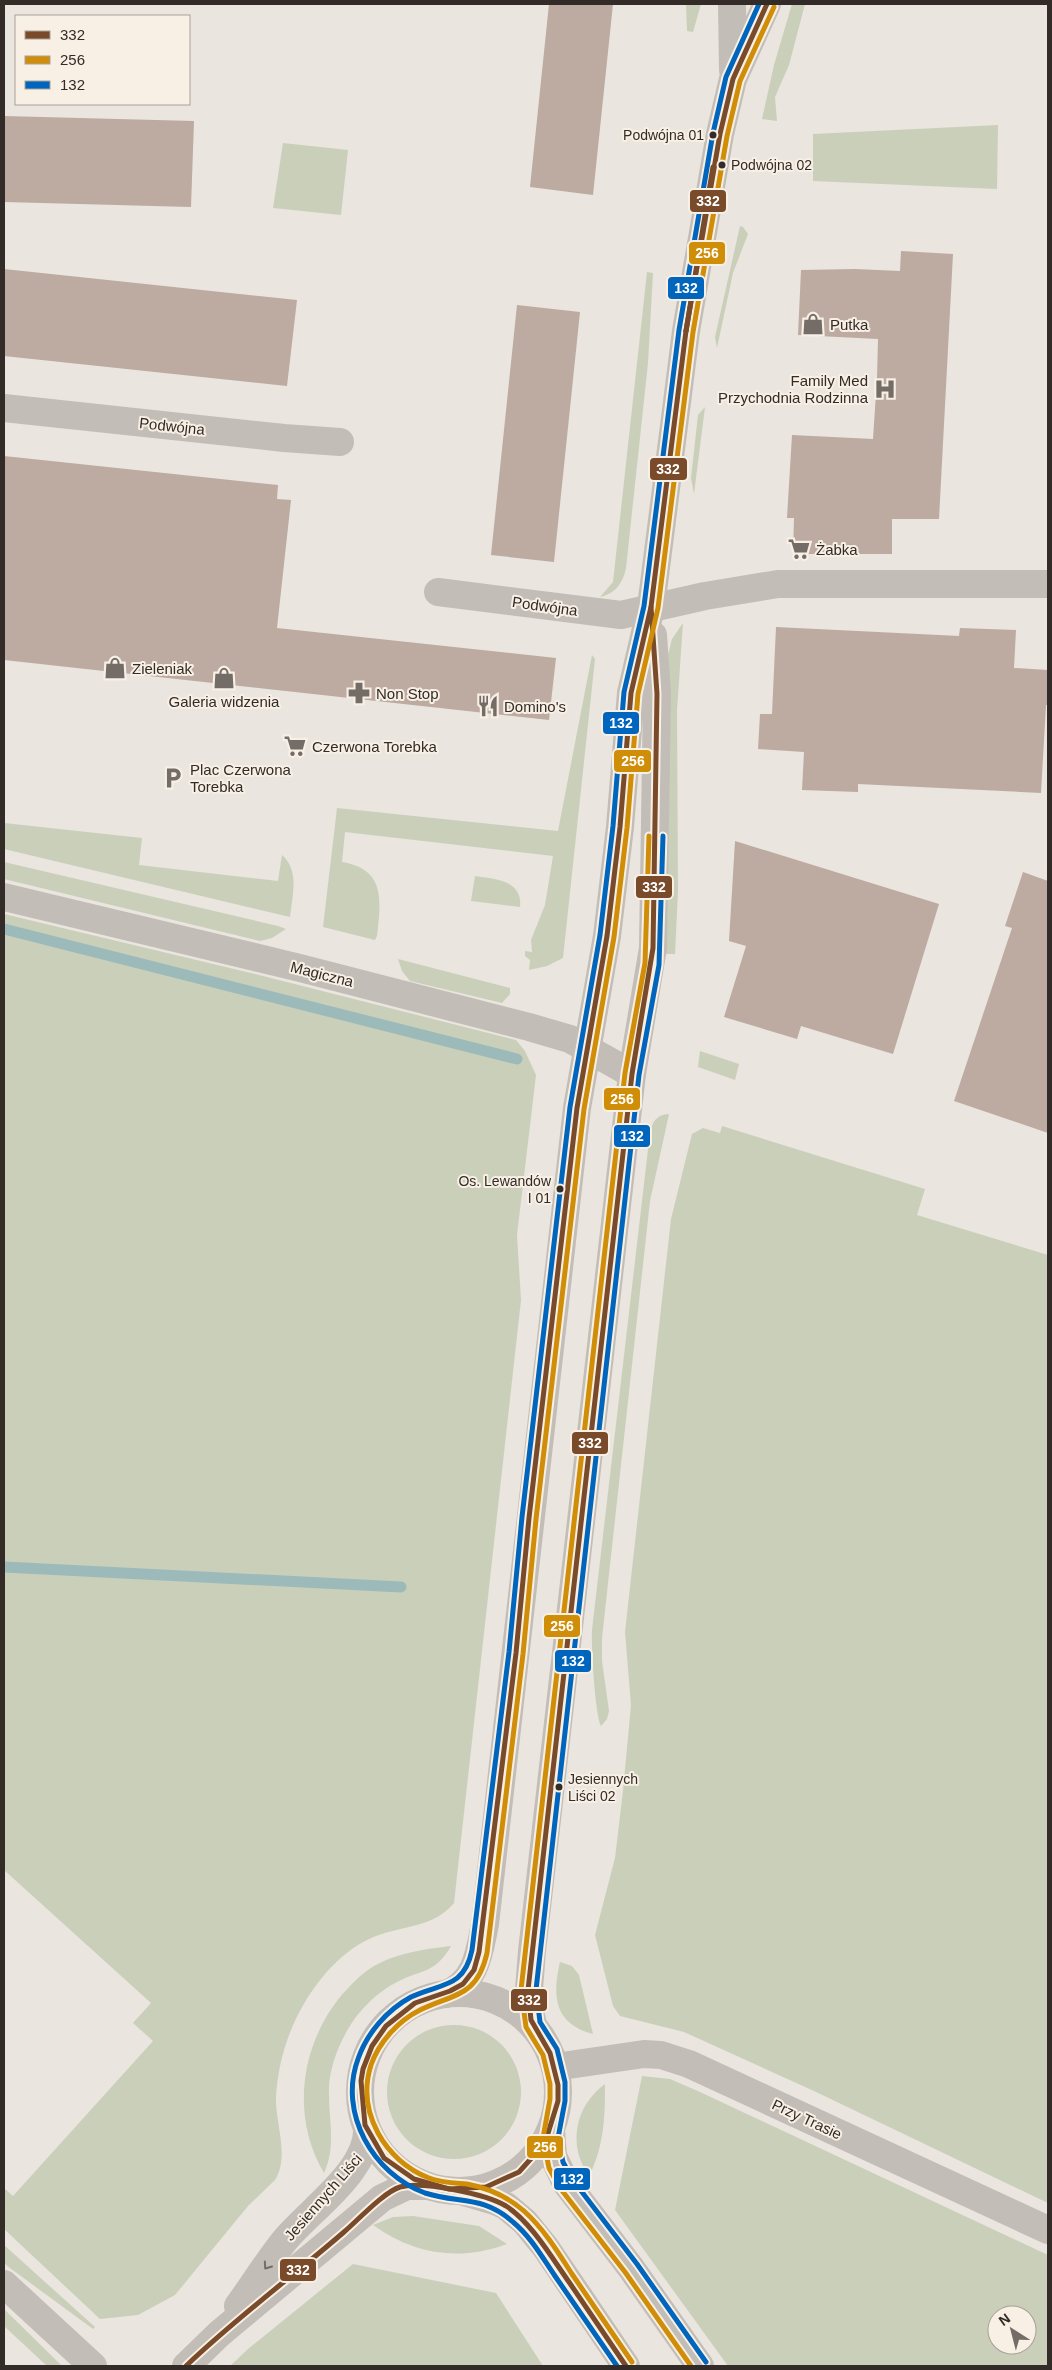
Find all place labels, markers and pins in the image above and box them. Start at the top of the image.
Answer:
place label: Podwójna 01 [623,127,704,143]
marker: Podwójna 01 [708,130,718,140]
place label: Podwójna 02 [731,157,812,173]
marker: Podwójna 02 [717,160,727,170]
shop icon: Putka [800,311,826,337]
place label: Putka [830,316,869,333]
place label: Family Med Przychodnia Rodzinna [718,372,869,406]
hospital icon: Family Med Przychodnia Rodzinna [872,376,898,402]
supermarket icon: Żabka [786,536,812,562]
place label: Żabka [816,541,858,558]
shop icon: Zieleniak [102,655,128,681]
place label: Zieleniak [132,660,193,677]
shop icon: Galeria widzenia [211,665,237,691]
pharmacy icon: Non Stop [346,680,372,706]
place label: Non Stop [376,685,439,702]
place label: Galeria widzenia [169,693,280,710]
restaurant icon: Domino's [475,693,501,719]
place label: Domino's [504,698,566,715]
supermarket icon: Czerwona Torebka [282,733,308,759]
place label: Czerwona Torebka [312,738,437,755]
place label: Plac Czerwona Torebka [190,761,292,795]
parking icon: Plac Czerwona Torebka [160,765,186,791]
place label: Os. Lewandów I 01 [458,1173,552,1206]
marker: Os. Lewandów I 01 [555,1184,565,1194]
place label: Jesiennych Liści 02 [568,1771,638,1804]
marker: Jesiennych Liści 02 [554,1782,564,1792]

